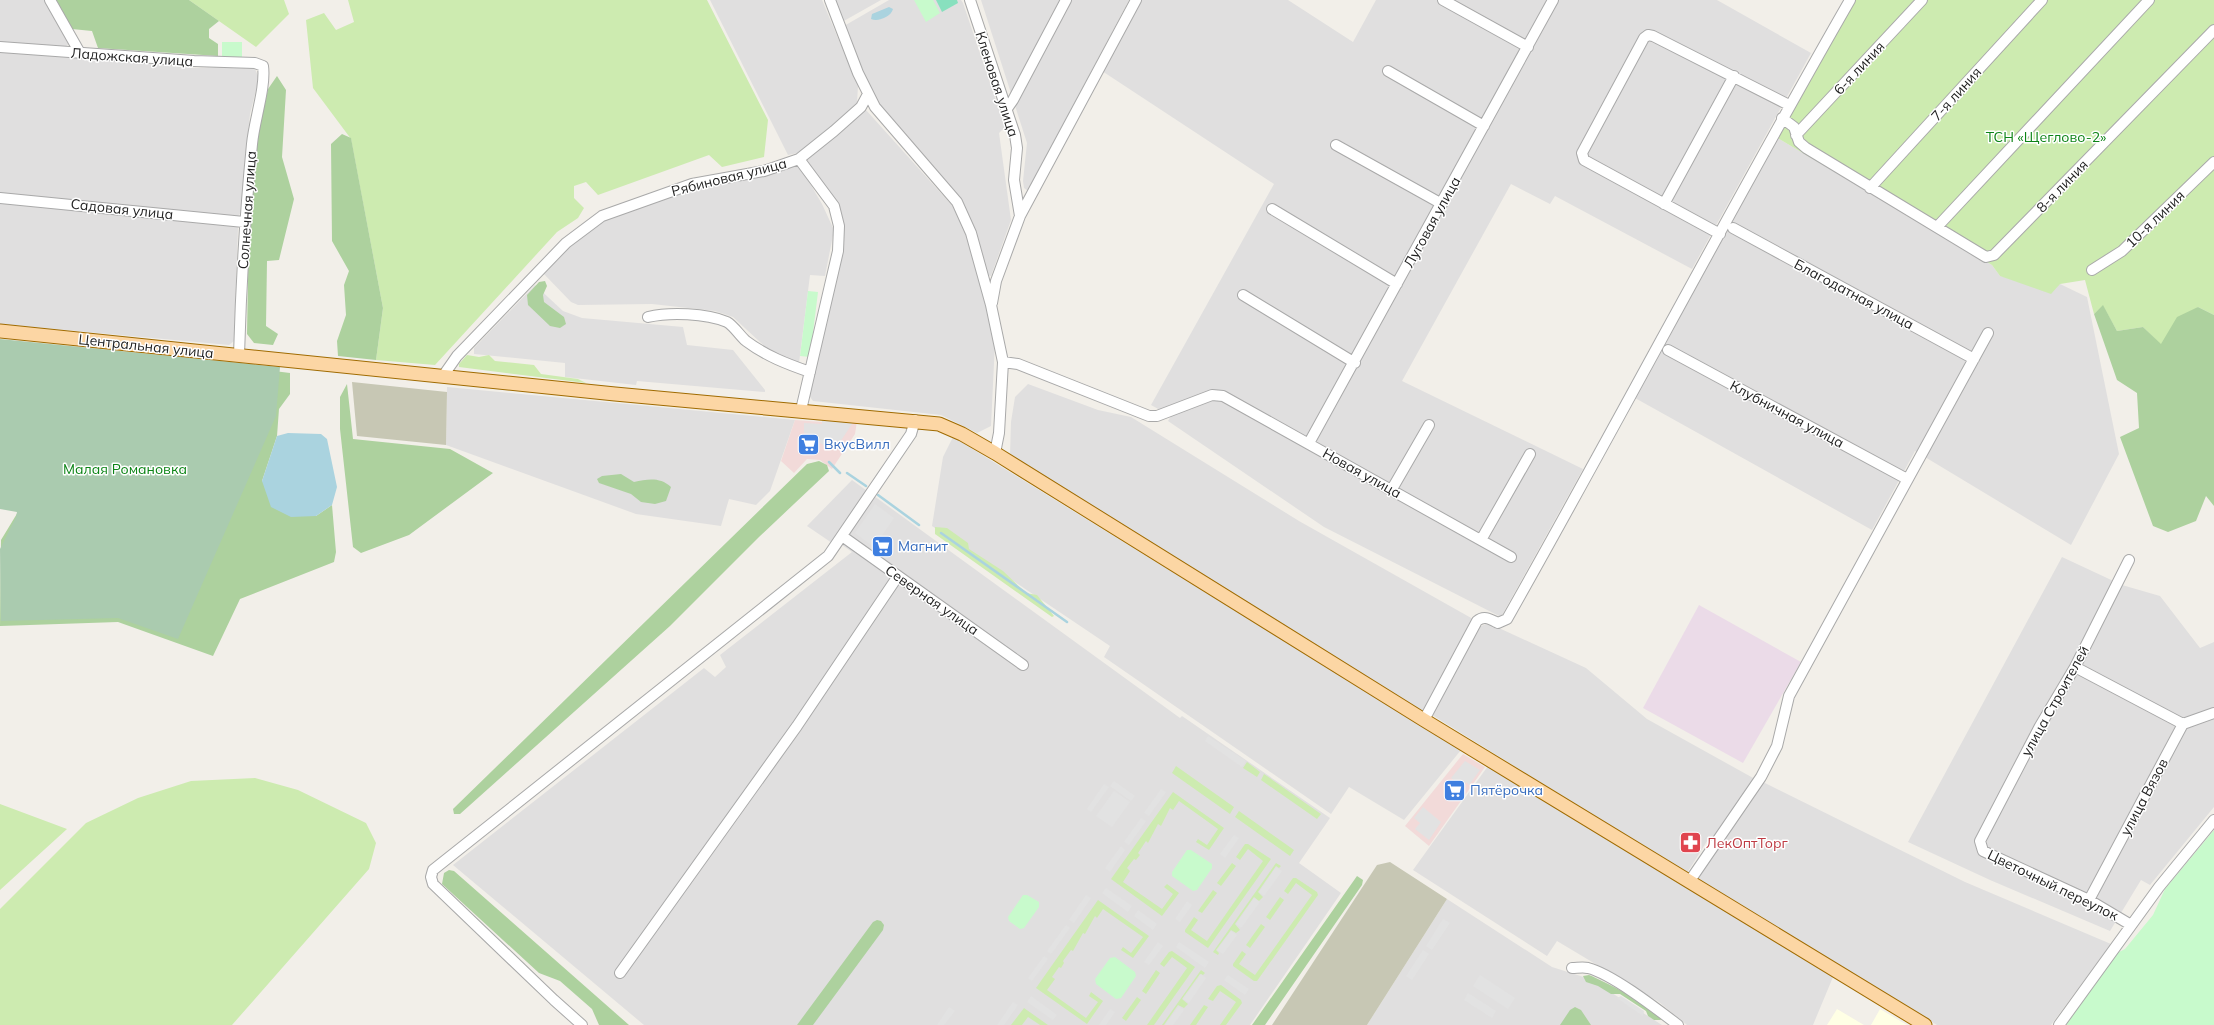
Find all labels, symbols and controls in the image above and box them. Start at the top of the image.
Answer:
street label: Кленовая улица [971,29,1023,139]
street label: 6-я линия [1830,37,1888,99]
street label: Ладожская улица [70,44,194,70]
street label: 7-я линия [1927,63,1985,125]
park label: ТСН «Щеглово-2» [1986,128,2106,146]
street label: Солнечная улица [234,150,260,270]
street label: Рябиновая улица [669,154,789,200]
street label: 8-я линия [2032,156,2092,216]
street label: Луговая улица [1400,173,1464,271]
street label: 10-я линия [2122,186,2188,252]
street label: Садовая улица [70,195,174,223]
street label: Благодатная улица [1791,255,1917,333]
street label: Центральная улица [78,330,214,362]
street label: Клубничная улица [1727,376,1847,452]
supermarket icon: ВкусВилл [796,431,822,457]
place label: ВкусВилл [824,435,890,453]
street label: Новая улица [1319,444,1405,502]
park label: Малая Романовка [63,460,187,478]
supermarket icon: Магнит [870,533,896,559]
place label: Магнит [898,537,948,555]
street label: Северная улица [882,561,982,639]
street label: улица Строителей [2017,642,2093,760]
street label: улица Вязов [2116,755,2172,839]
supermarket icon: Пятёрочка [1442,777,1468,803]
place label: Пятёрочка [1470,781,1543,799]
pharmacy icon: ЛекОптТорг [1678,830,1704,856]
place label: ЛекОптТорг [1706,834,1788,852]
street label: Цветочный переулок [1985,846,2122,925]

